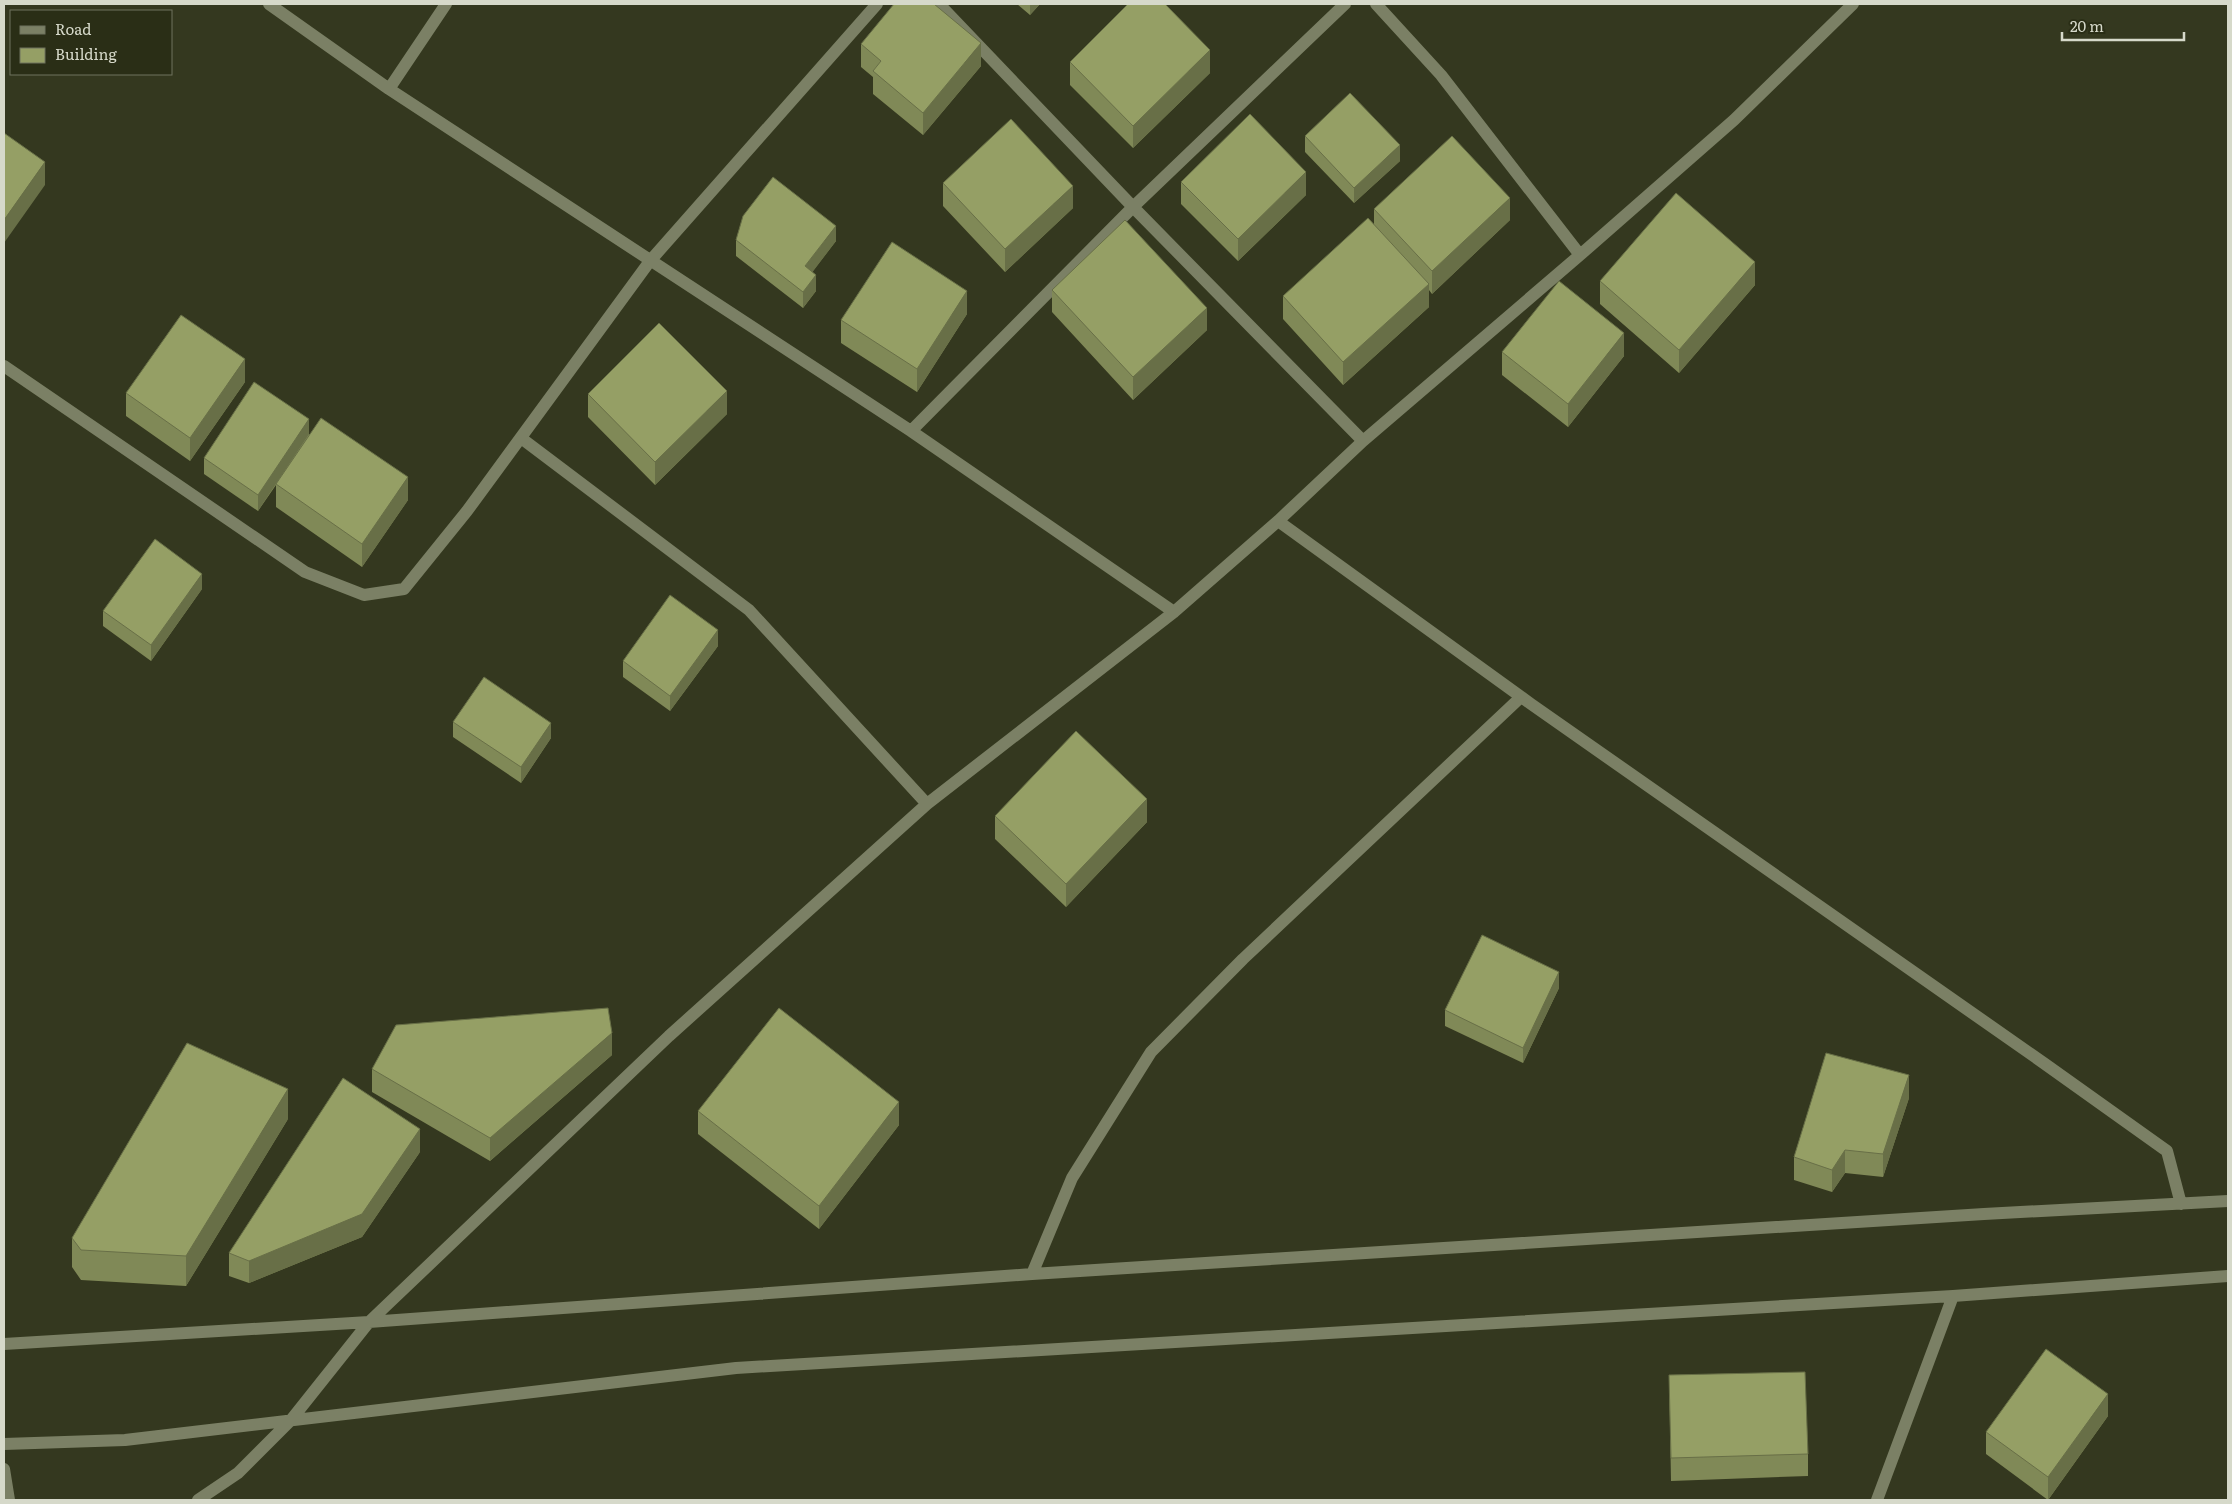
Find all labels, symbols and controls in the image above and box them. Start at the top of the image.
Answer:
legend [10,10,172,75]
scale bar [2062,10,2184,42]
text: 20 m [2070,14,2104,37]
text: Road [55,17,91,40]
text: Building [55,42,117,65]

